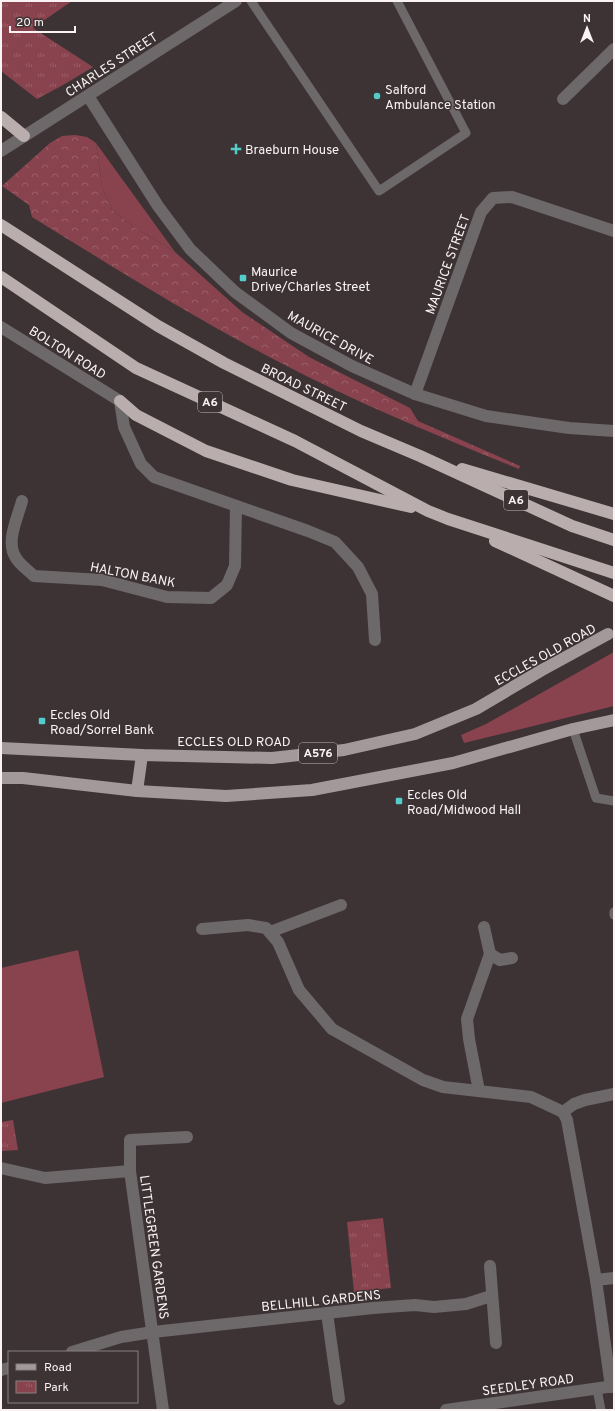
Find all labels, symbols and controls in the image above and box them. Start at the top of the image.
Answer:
scale bar [10,8,75,34]
north arrow [567,8,607,48]
text: N [583,12,591,26]
text: 20 m [16,15,44,31]
street label: CHARLES STREET [63,30,161,101]
place label: Salford Ambulance Station [385,83,496,114]
marker: Salford Ambulance Station [372,91,382,101]
marker: Braeburn House [230,143,242,155]
place label: Braeburn House [245,143,339,159]
street label: MAURICE STREET [423,212,474,317]
place label: Maurice Drive/Charles Street [251,265,370,296]
marker: Maurice Drive/Charles Street [238,273,248,283]
street label: MAURICE DRIVE [284,308,376,369]
street label: BOLTON ROAD [25,324,108,384]
street label: BROAD STREET [258,361,349,416]
road number: A6 [198,392,222,412]
road number: A6 [504,490,528,510]
street label: HALTON BANK [89,560,177,592]
street label: ECCLES OLD ROAD [493,621,599,690]
place label: Eccles Old Road/Sorrel Bank [50,708,154,739]
marker: Eccles Old Road/Sorrel Bank [37,716,47,726]
street label: ECCLES OLD ROAD [177,735,291,751]
road number: A576 [299,743,337,763]
place label: Eccles Old Road/Midwood Hall [407,788,521,819]
marker: Eccles Old Road/Midwood Hall [394,796,404,806]
street label: LITTLEGREEN GARDENS [135,1174,171,1320]
street label: BELLHILL GARDENS [261,1288,382,1316]
legend [8,1351,138,1403]
text: Road [44,1360,72,1376]
street label: SEEDLEY ROAD [481,1372,575,1400]
text: Park [44,1380,69,1396]

